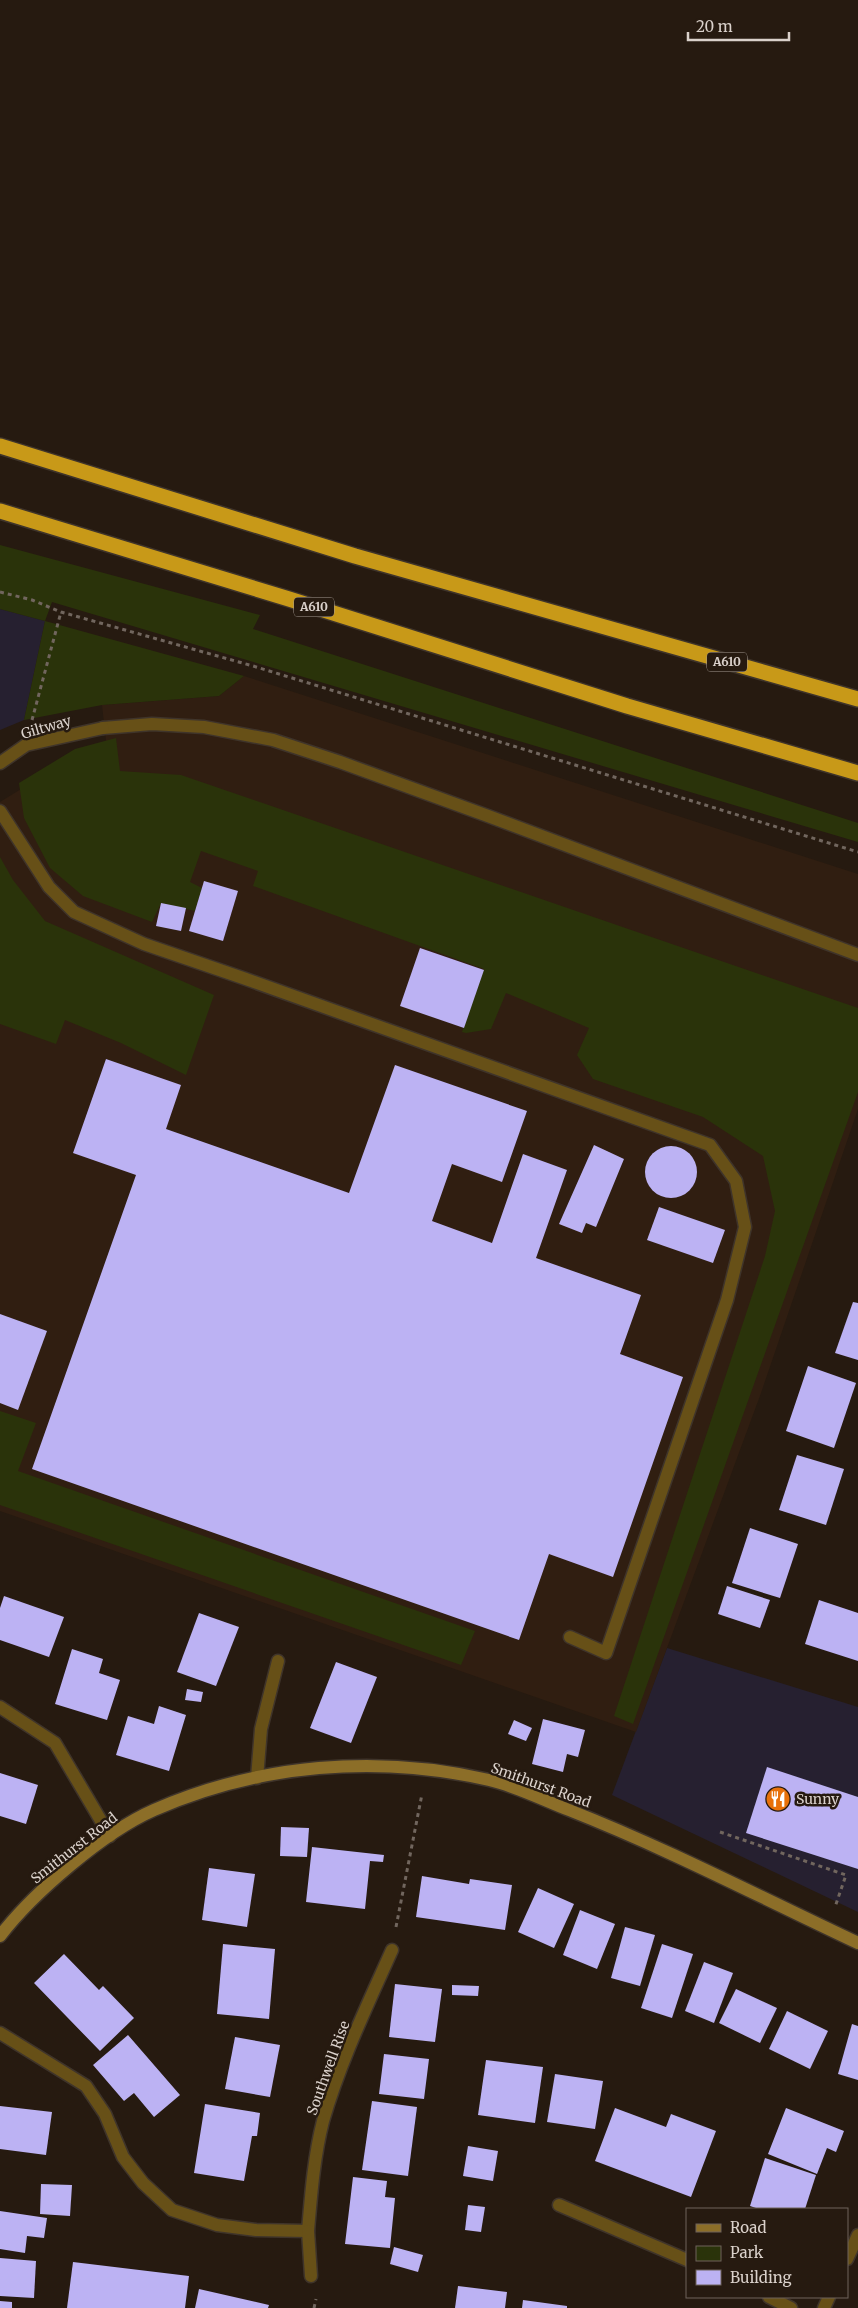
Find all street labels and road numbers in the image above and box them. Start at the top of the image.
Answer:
road number: A610 [294,598,334,616]
road number: A610 [707,652,747,672]
street label: Giltway [19,711,74,743]
street label: Smithurst Road [489,1759,594,1812]
street label: Smithurst Road [27,1808,121,1887]
street label: Southwell Rise [303,2018,353,2118]

